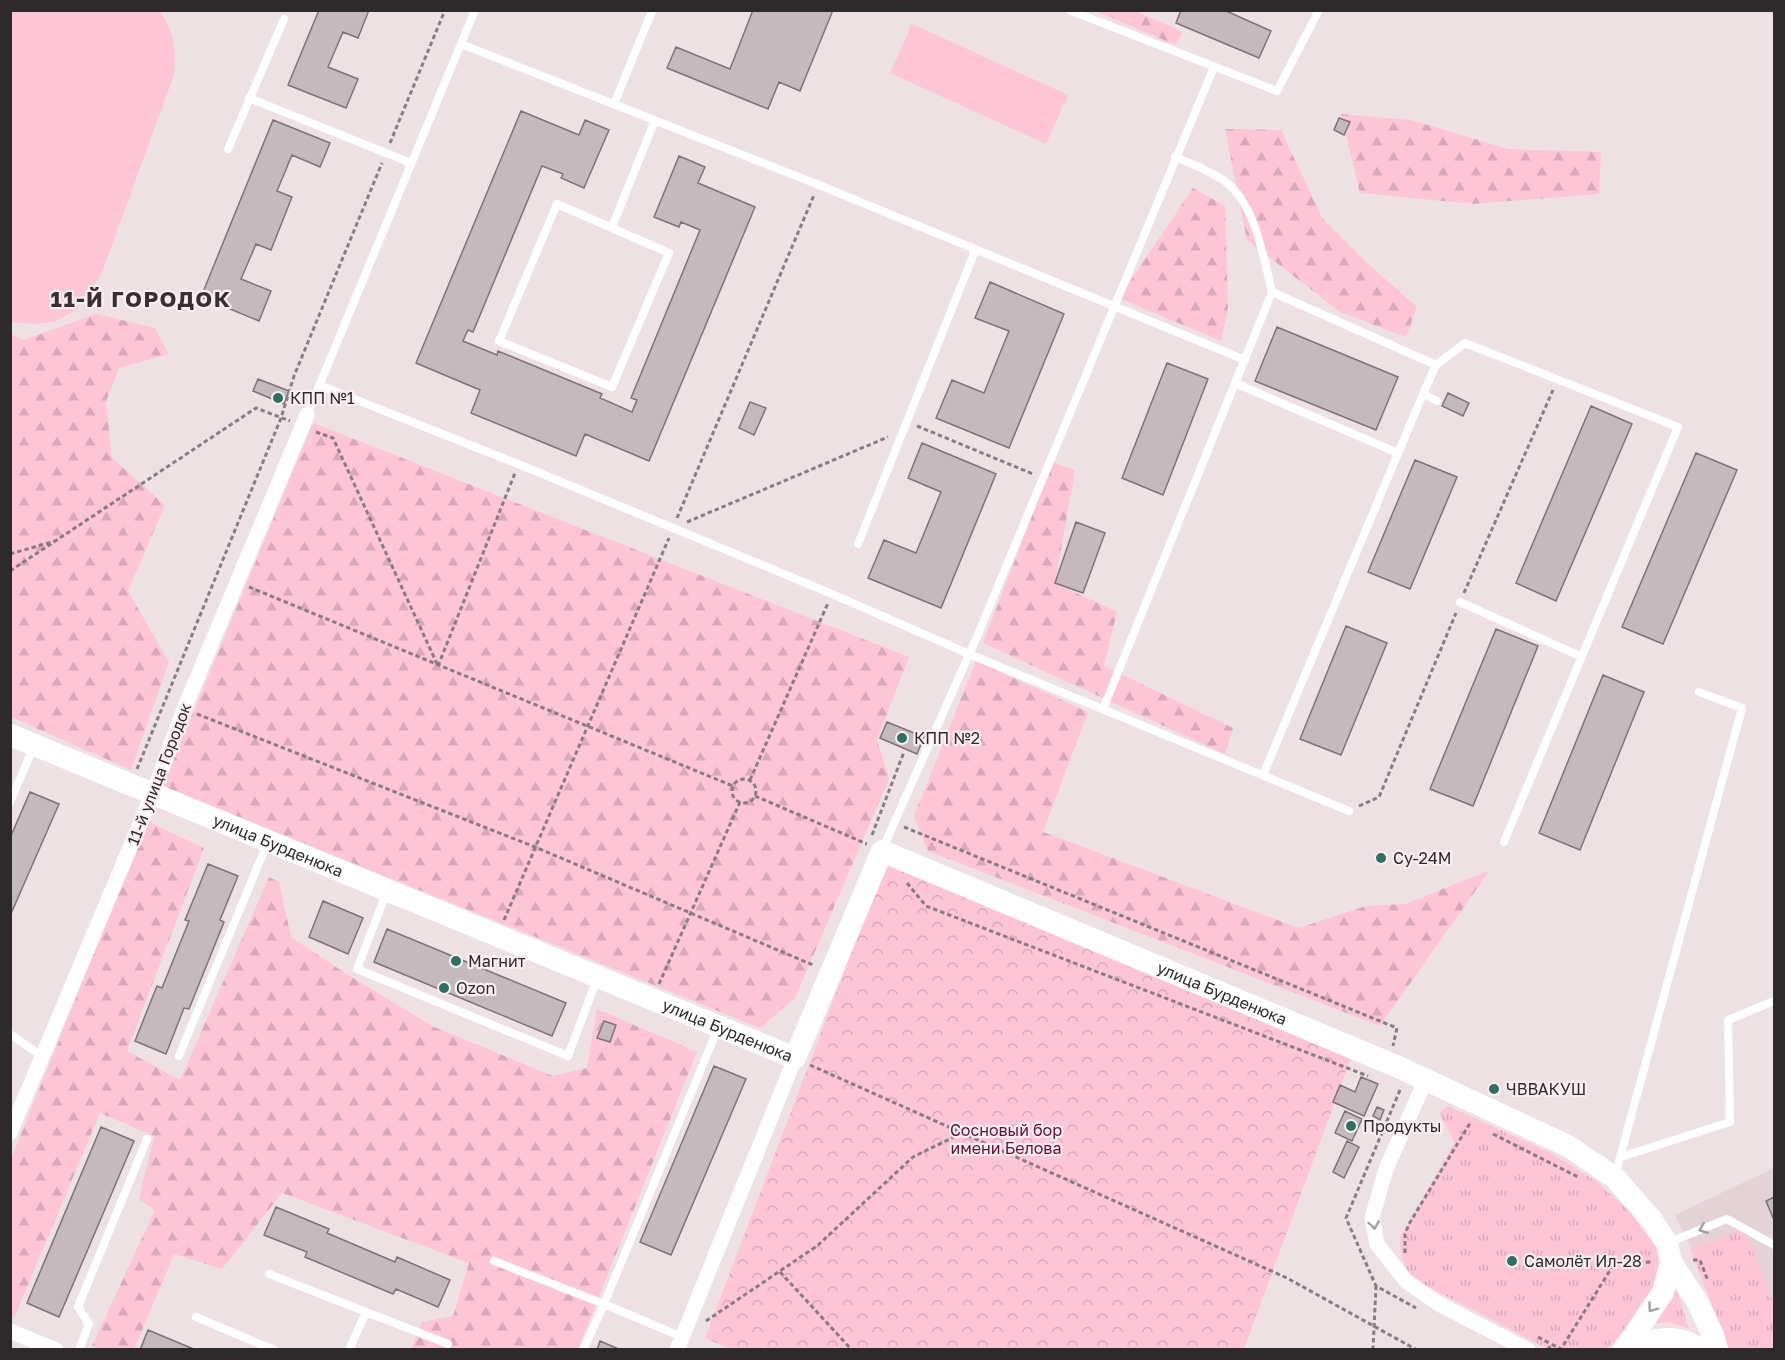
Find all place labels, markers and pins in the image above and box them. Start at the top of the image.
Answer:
place label: КПП №1 [290,388,355,408]
marker: КПП №1 [271,391,285,405]
place label: КПП №2 [914,728,980,748]
marker: КПП №2 [895,731,909,745]
place label: Су-24М [1393,848,1451,868]
marker: Су-24М [1374,851,1388,865]
place label: Магнит [468,951,526,971]
marker: Магнит [449,954,463,968]
place label: Ozon [456,978,495,998]
marker: Ozon [437,981,451,995]
place label: ЧВВАКУШ [1506,1079,1586,1099]
marker: ЧВВАКУШ [1487,1082,1501,1096]
place label: Продукты [1363,1116,1441,1136]
marker: Продукты [1344,1119,1358,1133]
place label: Самолёт Ил-28 [1524,1251,1642,1271]
marker: Самолёт Ил-28 [1505,1254,1519,1268]

